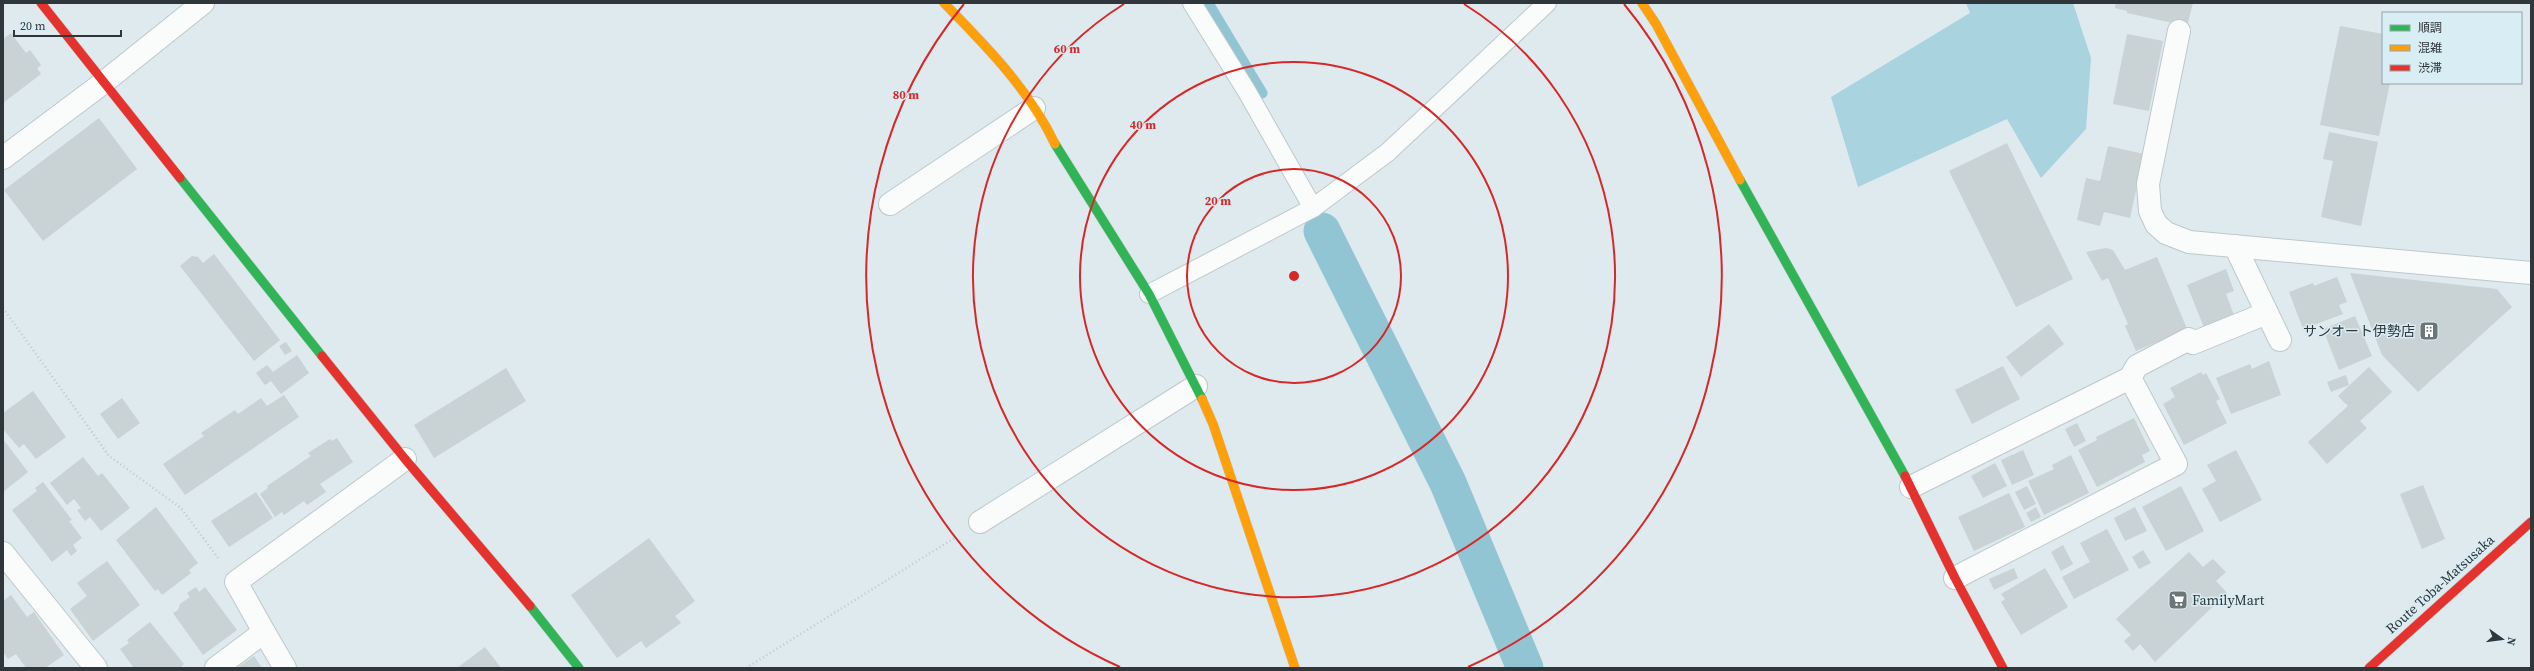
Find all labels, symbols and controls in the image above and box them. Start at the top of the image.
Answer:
scale bar [14,12,121,38]
legend [2382,12,2522,84]
text: 20 m [20,18,46,34]
text: 順調 [2418,20,2442,36]
text: 混雑 [2418,40,2442,56]
text: 60 m [1054,41,1080,57]
text: 渋滞 [2418,60,2442,76]
text: 80 m [893,87,919,103]
text: 40 m [1130,117,1156,133]
text: 20 m [1205,193,1231,209]
centre of rings [1287,269,1301,283]
building icon: サンオート伊勢店 [2418,320,2440,342]
place label: サンオート伊勢店 [2303,321,2415,341]
street label: Route Toba-Matsusaka [2381,529,2499,638]
supermarket icon: FamilyMart [2167,589,2189,611]
place label: FamilyMart [2192,590,2265,610]
north arrow [2482,619,2522,659]
text: N [2503,636,2519,647]

